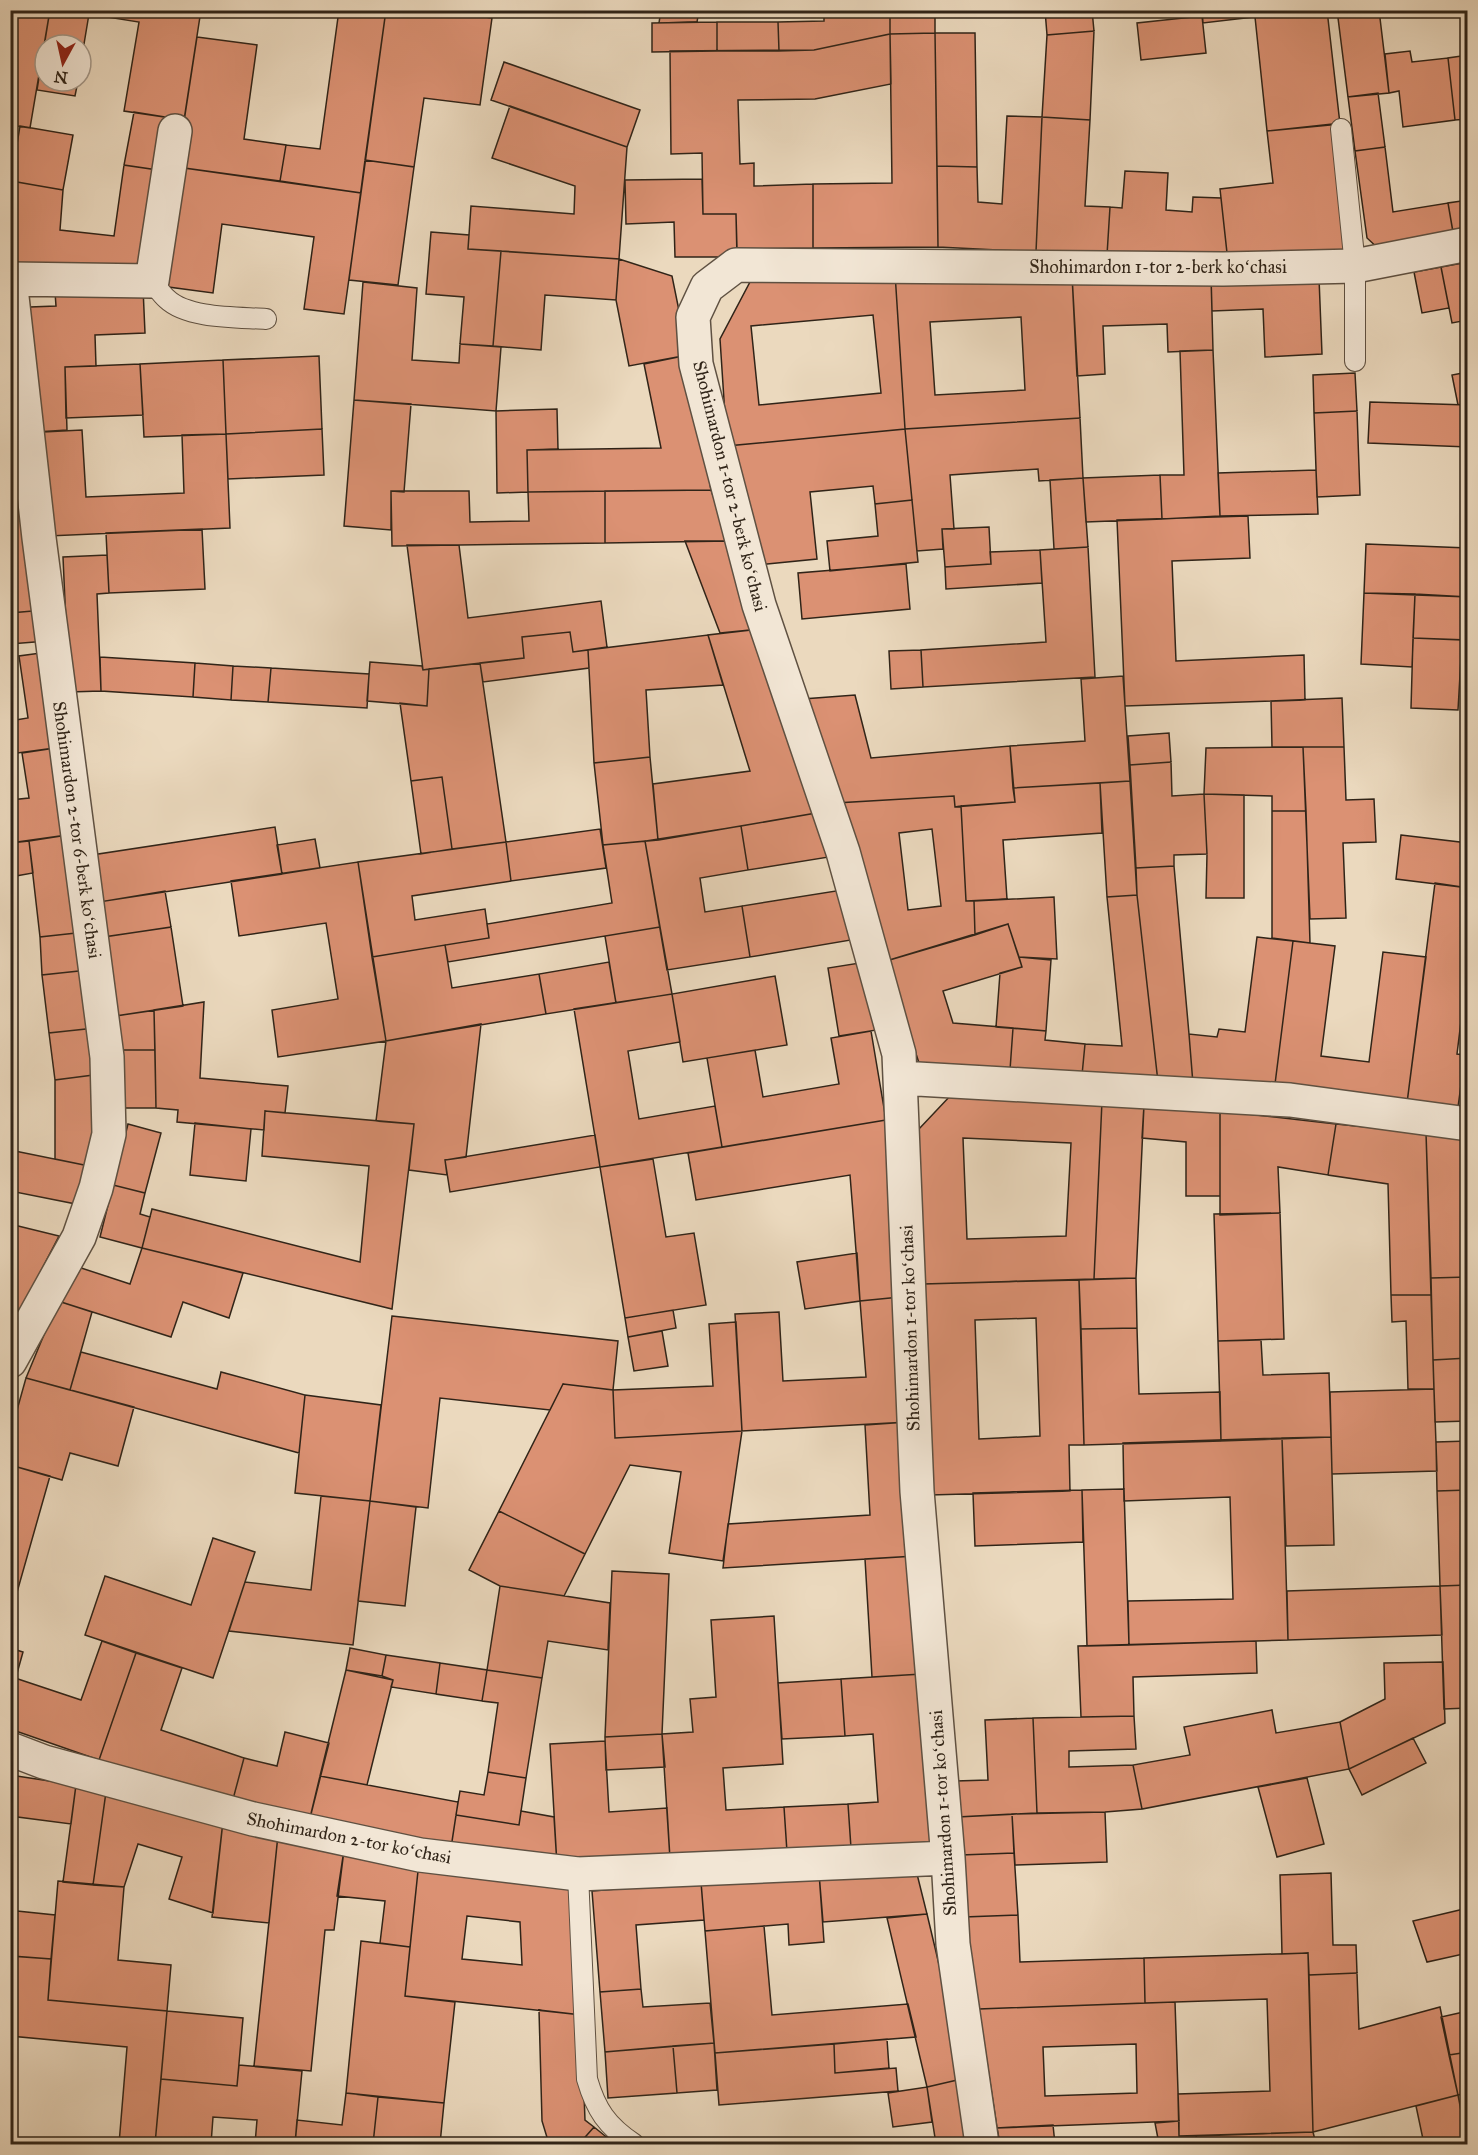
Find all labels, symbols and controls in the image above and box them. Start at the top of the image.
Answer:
north arrow [33,33,93,93]
text: N [53,67,69,88]
street label: Shohimardon 1-tor 2-berk koʻchasi [1029,256,1287,278]
street label: Shohimardon 1-tor 2-berk koʻchasi [688,358,772,614]
street label: Shohimardon 2-tor 6-berk koʻchasi [48,700,106,960]
street label: Shohimardon 1-tor koʻchasi [895,1224,925,1432]
street label: Shohimardon 1-tor koʻchasi [925,1709,961,1917]
street label: Shohimardon 2-tor koʻchasi [245,1807,453,1869]

